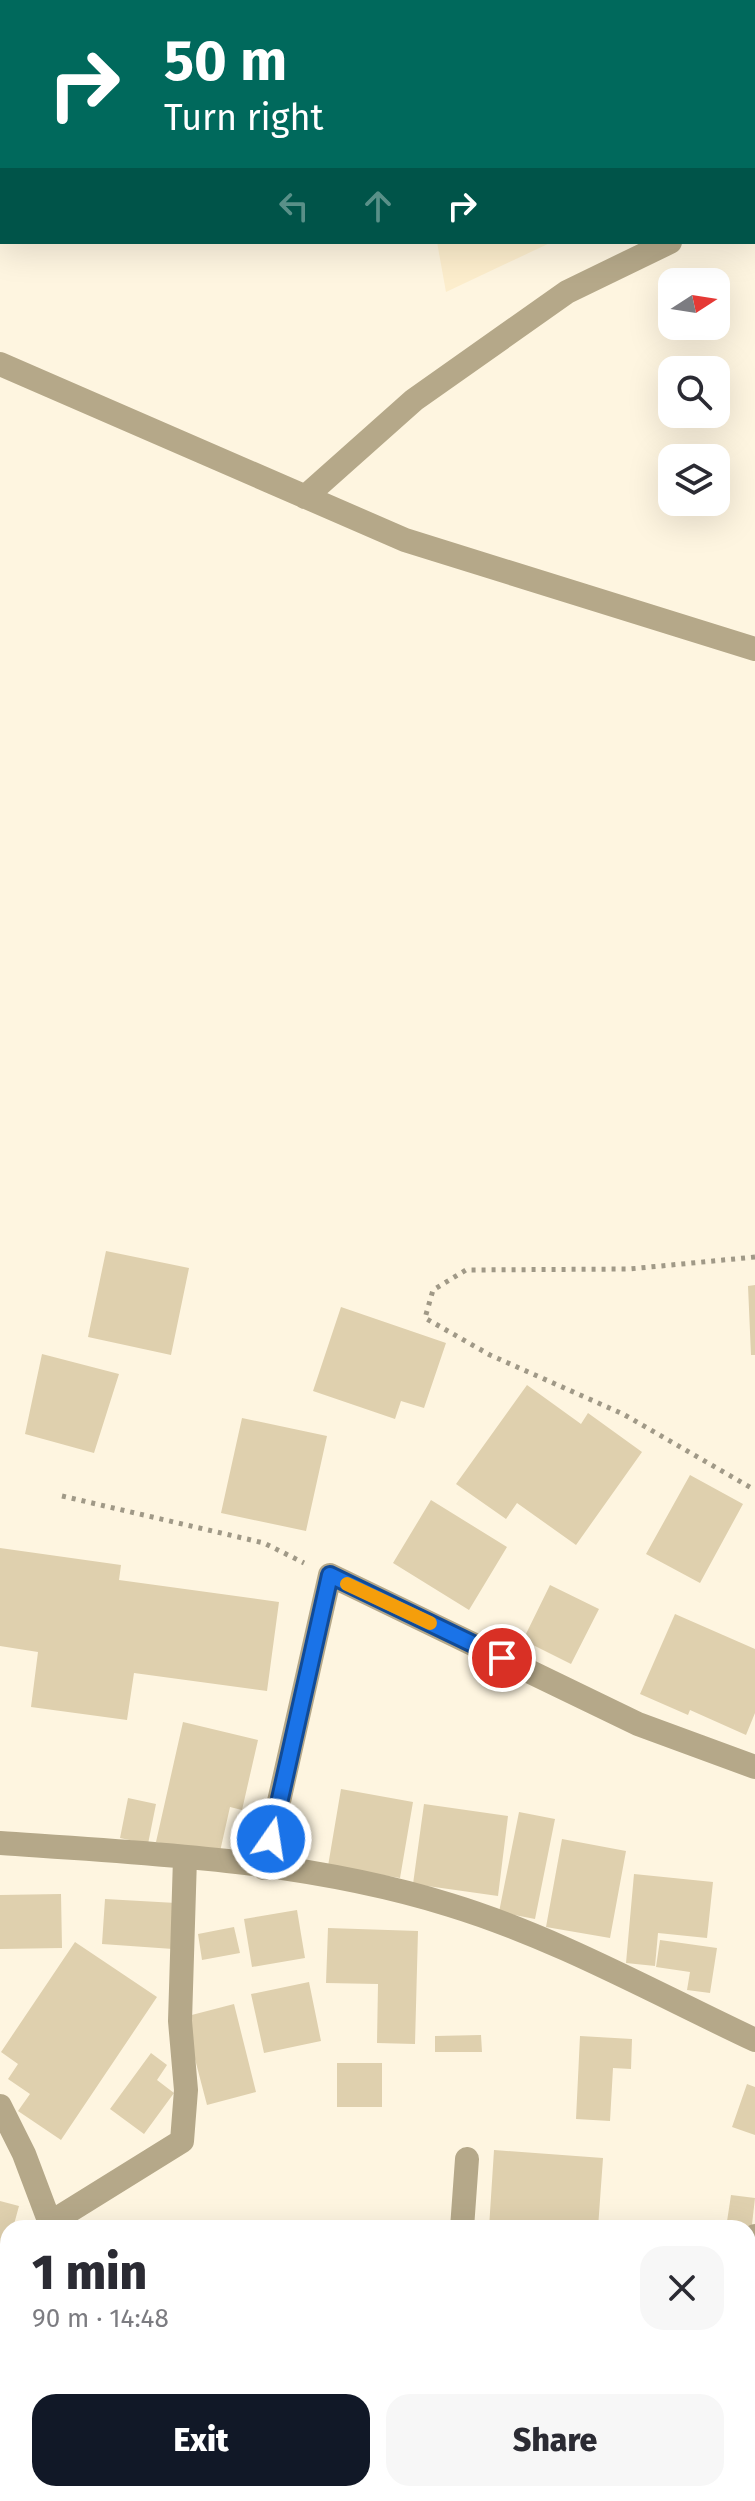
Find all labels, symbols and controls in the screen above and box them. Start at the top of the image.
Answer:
text: 50 m [164,28,287,95]
icon: right [32,32,136,136]
text: Turn right [164,96,324,140]
icon: left [272,184,316,228]
icon: ahead [356,184,400,228]
icon: right [440,184,484,228]
north arrow [658,268,730,340]
map controls [658,268,730,516]
button: search [658,356,730,428]
button: layers [658,444,730,516]
pin [468,1624,536,1692]
icon: arrive [480,1636,524,1680]
position arrow [229,1797,313,1881]
text: 1 min [32,2244,147,2302]
button: close [640,2246,724,2330]
text: 90 m · 14:48 [32,2303,169,2334]
button: Exit [32,2394,370,2486]
button: Share [386,2394,724,2486]

